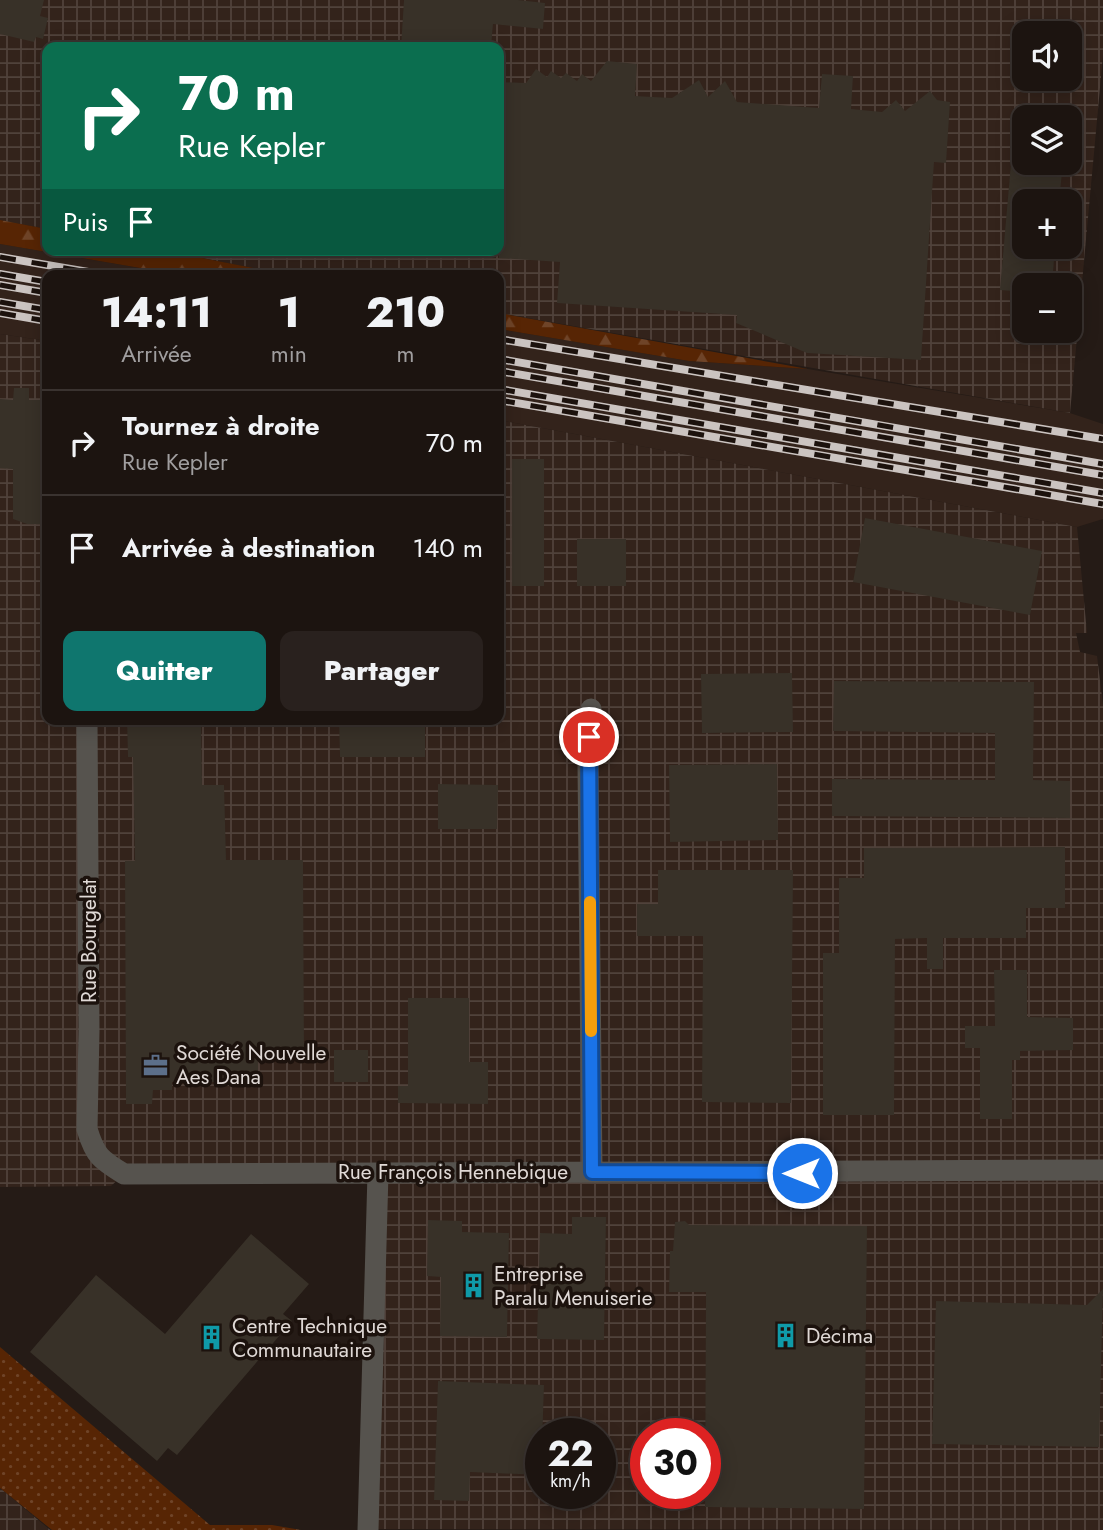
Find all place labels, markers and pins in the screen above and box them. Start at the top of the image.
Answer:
pin [559,707,619,767]
place label: Société Nouvelle Aes Dana [176,1038,327,1092]
office icon: Société Nouvelle Aes Dana [142,1051,170,1079]
place label: Entreprise Paralu Menuiserie [494,1259,653,1313]
building icon: Entreprise Paralu Menuiserie [460,1272,488,1300]
place label: Centre Technique Communautaire [232,1311,387,1365]
place label: Décima [806,1321,873,1351]
building icon: Décima [772,1322,800,1350]
building icon: Centre Technique Communautaire [198,1324,226,1352]

